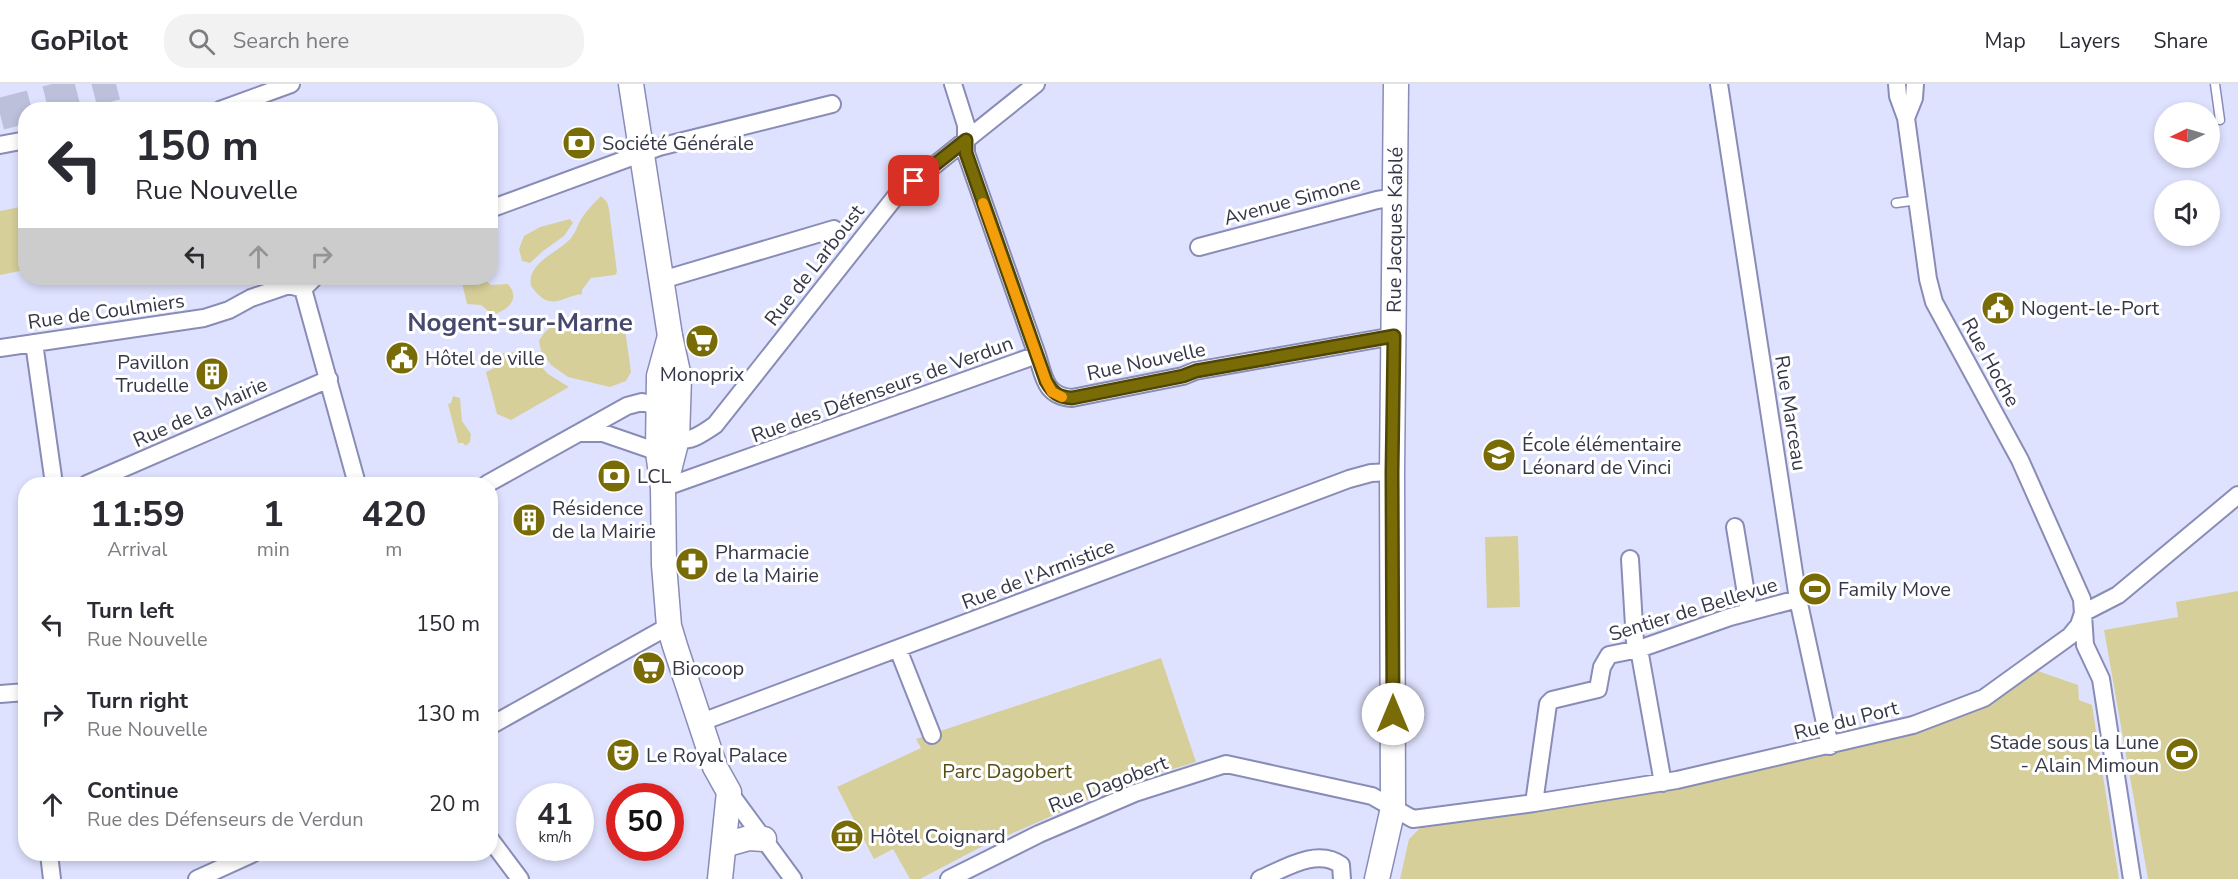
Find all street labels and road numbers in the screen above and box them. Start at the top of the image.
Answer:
street label: Rue Jacques Kablé [1381,147,1409,313]
street label: Avenue Simone [1221,169,1363,232]
street label: Rue de Larboust [759,198,871,332]
street label: Rue de Coulmiers [26,287,186,336]
street label: Rue Hoche [1955,313,2026,412]
street label: Rue des Défenseurs de Verdun [748,329,1017,449]
street label: Rue Nouvelle [1084,336,1208,387]
street label: Rue Marceau [1768,353,1813,473]
street label: Rue de la Mairie [129,371,272,454]
street label: Rue de l'Armistice [958,533,1119,616]
street label: Sentier de Bellevue [1606,571,1781,648]
street label: Rue du Port [1791,694,1902,746]
street label: Rue Dagobert [1045,749,1173,820]

